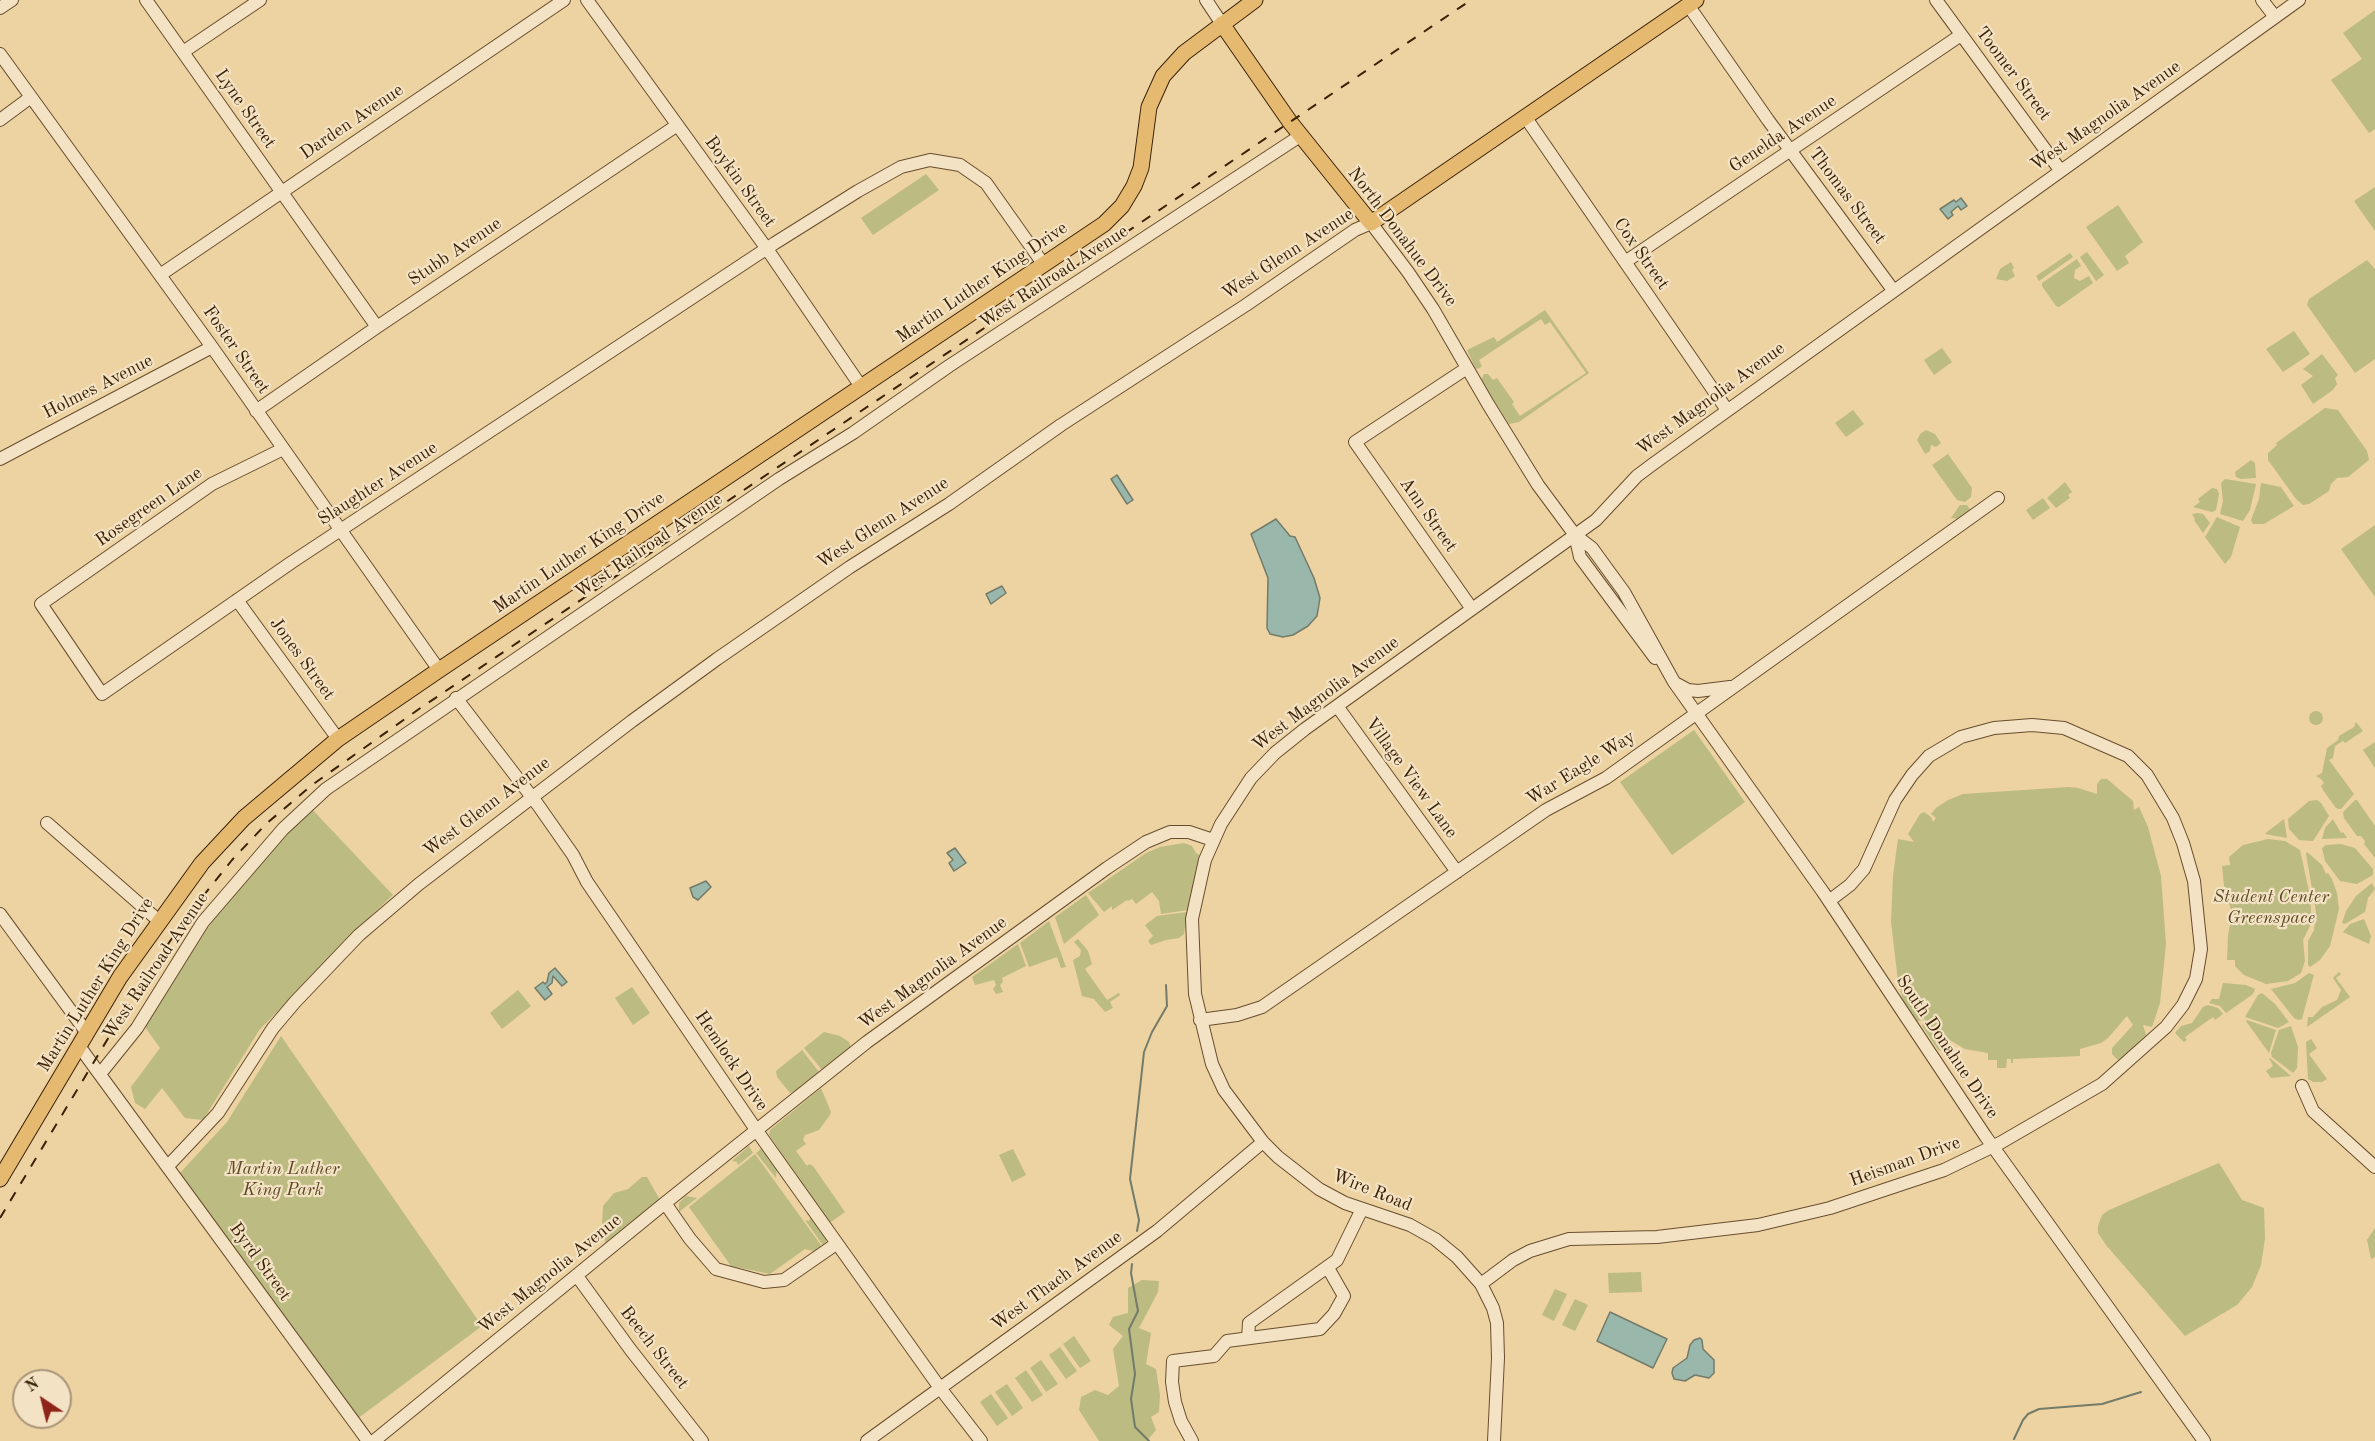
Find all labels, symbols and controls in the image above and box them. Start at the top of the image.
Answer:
street label: Toomer Street [1971,23,2055,125]
street label: West Magnolia Avenue [2027,56,2185,176]
street label: Lyne Street [210,65,280,153]
street label: Darden Avenue [296,80,408,164]
street label: Genelda Avenue [1725,90,1841,178]
street label: Boykin Street [700,132,780,232]
street label: Thomas Street [1804,143,1890,249]
street label: North Donahue Drive [1343,163,1461,311]
street label: West Glenn Avenue [1218,203,1358,305]
street label: Stubb Avenue [404,213,506,291]
street label: Cox Street [1608,214,1674,294]
street label: Martin Luther King Drive [892,218,1072,348]
street label: West Railroad Avenue [975,221,1133,333]
street label: Foster Street [198,302,274,398]
street label: West Magnolia Avenue [1633,338,1789,460]
street label: Holmes Avenue [39,350,157,424]
street label: Slaughter Avenue [314,437,442,531]
street label: Rosegreen Lane [91,462,207,552]
street label: West Glenn Avenue [813,472,953,574]
street label: Ann Street [1395,474,1461,556]
street label: Martin Luther King Drive [489,488,669,618]
street label: West Railroad Avenue [571,489,727,603]
street label: Jones Street [265,613,339,705]
street label: West Magnolia Avenue [1248,632,1404,756]
street label: Village View Lane [1360,713,1462,843]
street label: War Eagle Way [1523,726,1639,810]
street label: West Glenn Avenue [420,752,554,862]
park label: Student Center Greenspace [2213,886,2329,928]
street label: West Railroad Avenue [99,888,213,1044]
street label: Martin Luther King Drive [33,894,159,1076]
street label: West Magnolia Avenue [855,912,1011,1034]
street label: South Donahue Drive [1891,971,2003,1123]
street label: Hemlock Drive [690,1007,772,1115]
street label: Heisman Drive [1847,1132,1963,1192]
park label: Martin Luther King Park [226,1158,340,1200]
street label: Wire Road [1329,1165,1415,1217]
street label: West Magnolia Avenue [474,1210,626,1338]
street label: Byrd Street [224,1219,296,1305]
street label: West Thach Avenue [987,1226,1127,1336]
street label: Beech Street [615,1302,693,1394]
north arrow [12,1369,72,1429]
text: N [23,1376,42,1396]

